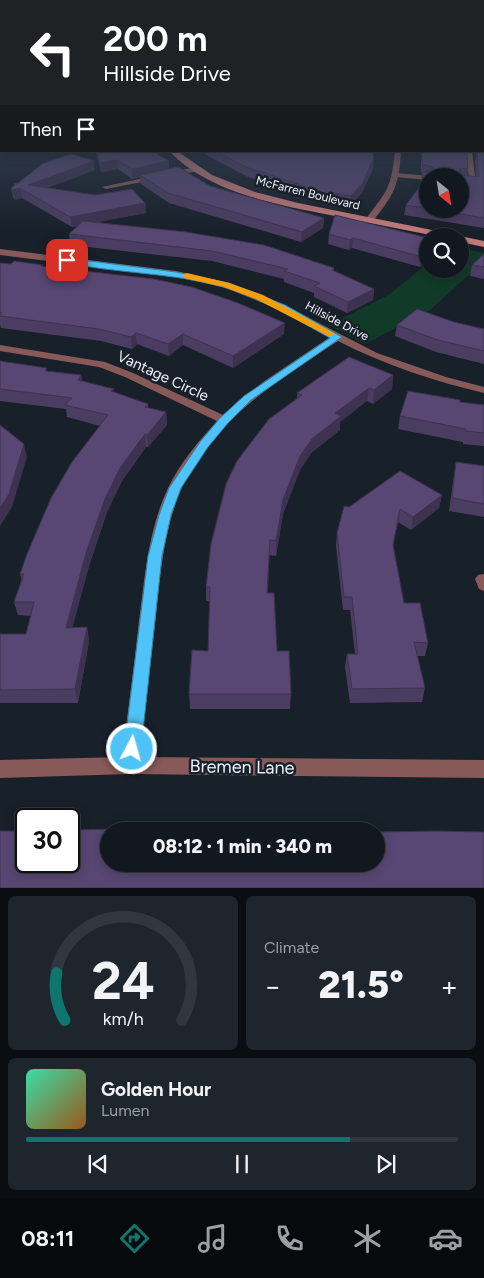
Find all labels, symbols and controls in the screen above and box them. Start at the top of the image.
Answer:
text: 200 m [103,18,207,60]
icon: left [20,20,85,85]
text: Hillside Drive [103,60,231,87]
icon: arrive [72,115,100,143]
text: Then [20,118,62,141]
north arrow [419,168,469,218]
map controls [419,168,469,278]
street label: McFarren Boulevard [254,173,362,213]
button: search [419,228,469,278]
pin [46,239,88,281]
icon: arrive [53,246,81,274]
street label: Hillside Drive [303,298,371,344]
street label: Vantage Circle [114,347,212,405]
position arrow [105,722,157,774]
street label: Bremen Lane [189,755,295,779]
speed limit sign: 30 [15,808,80,873]
text: 08:12 · 1 min · 340 m [153,835,332,858]
text: Climate [264,938,319,957]
text: 24 [91,950,155,1012]
text: 21.5° [318,962,404,1008]
text: − [264,969,281,1003]
text: + [441,969,458,1003]
text: km/h [103,1008,143,1029]
text: Golden Hour [101,1078,211,1101]
text: Lumen [101,1101,150,1120]
icon: previous [84,1150,112,1178]
icon: pause [228,1150,256,1178]
icon: next [372,1150,400,1178]
icon: directions [117,1221,152,1256]
icon: music [195,1221,230,1256]
icon: phone [272,1221,307,1256]
icon: climate [350,1221,385,1256]
icon: car [428,1221,463,1256]
text: 08:11 [21,1225,74,1252]

